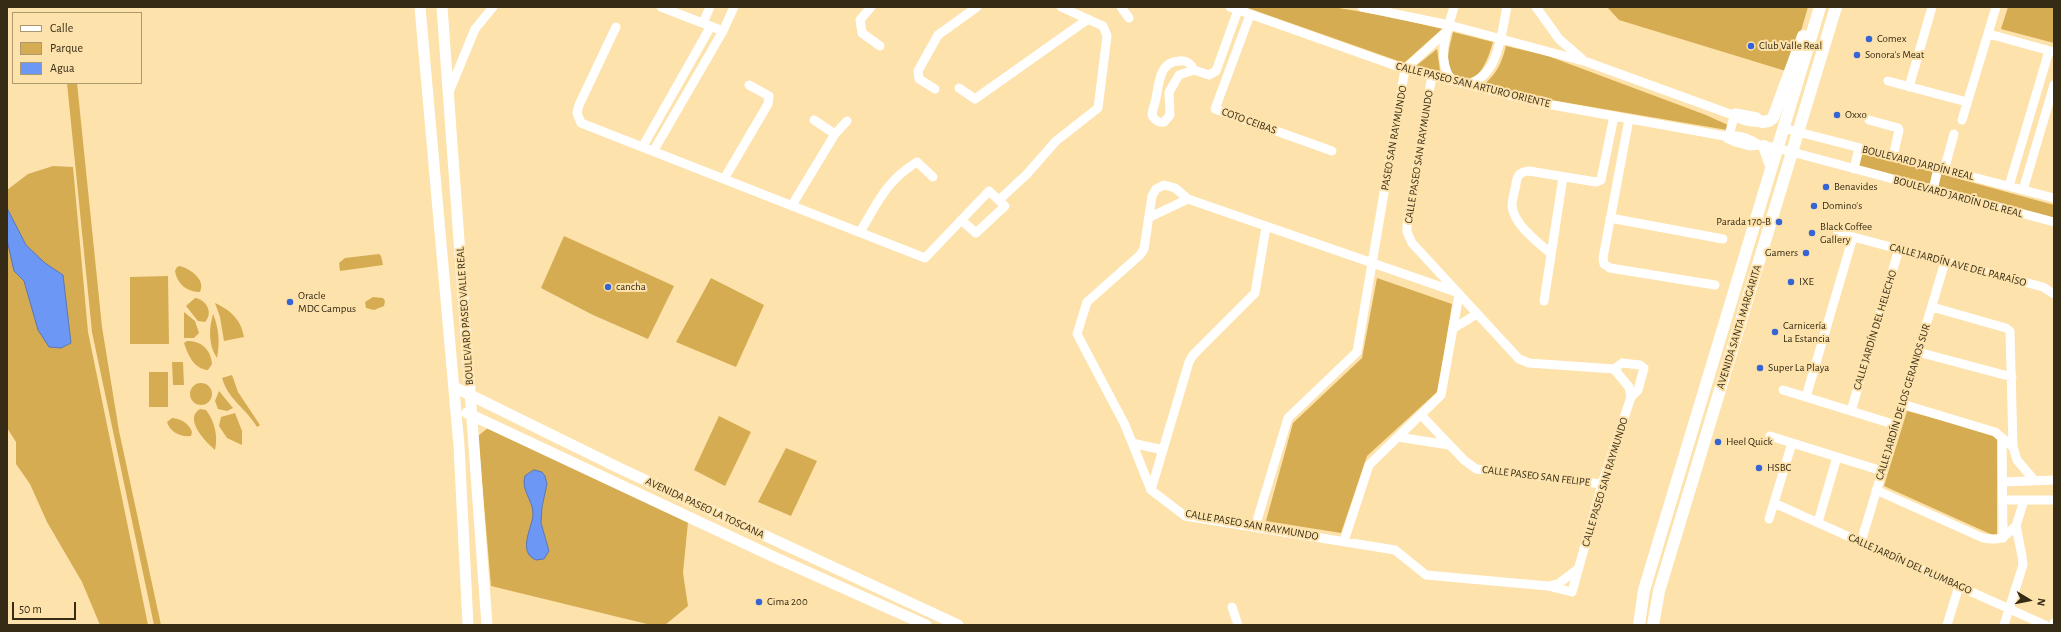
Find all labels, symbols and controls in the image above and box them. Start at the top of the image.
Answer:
legend [12,12,142,84]
text: Calle [50,22,73,34]
place label: Comex [1877,32,1906,46]
marker: Comex [1864,34,1874,44]
place label: Club Valle Real [1759,39,1822,53]
marker: Club Valle Real [1746,41,1756,51]
text: Parque [50,42,83,54]
place label: Sonora's Meat [1865,48,1924,62]
marker: Sonora's Meat [1852,50,1862,60]
street label: CALLE PASEO SAN ARTURO ORIENTE [1395,59,1551,111]
text: Agua [50,62,74,74]
street label: PASEO SAN RAYMUNDO [1378,84,1410,192]
street label: CALLE PASEO SAN RAYMUNDO [1402,89,1436,225]
street label: COTO CEIBAS [1220,105,1278,137]
place label: Oxxo [1845,108,1867,122]
marker: Oxxo [1832,110,1842,120]
street label: BOULEVARD JARDÍN REAL [1861,143,1975,183]
street label: BOULEVARD JARDÍN DEL REAL [1892,173,2024,221]
place label: Benavides [1834,180,1878,194]
marker: Benavides [1821,182,1831,192]
place label: Domino's [1822,199,1862,213]
marker: Domino's [1809,201,1819,211]
place label: Parada 170-B [1716,215,1771,229]
marker: Parada 170-B [1774,217,1784,227]
place label: Black Coffee Gallery [1820,220,1872,246]
marker: Black Coffee Gallery [1807,228,1817,238]
street label: CALLE JARDÍN AVE DEL PARAÍSO [1888,240,2028,290]
street label: BOULEVARD PASEO VALLE REAL [454,246,476,386]
place label: Gamers [1765,246,1798,260]
marker: Gamers [1801,248,1811,258]
street label: AVENIDA SANTA MARGARITA [1714,263,1764,391]
street label: CALLE JARDÍN DEL HELECHO [1850,268,1900,392]
place label: IXE [1799,275,1814,289]
marker: IXE [1786,277,1796,287]
place label: cancha [616,280,646,294]
marker: cancha [603,282,613,292]
place label: Oracle MDC Campus [298,289,356,315]
marker: Oracle MDC Campus [285,297,295,307]
place label: Carnicería La Estancia [1783,319,1830,345]
street label: CALLE JARDÍN DE LOS GERANIOS SUR [1873,322,1933,482]
marker: Carnicería La Estancia [1770,327,1780,337]
place label: Super La Playa [1768,361,1829,375]
marker: Super La Playa [1755,363,1765,373]
street label: CALLE PASEO SAN RAYMUNDO [1579,416,1631,548]
place label: Heel Quick [1726,435,1773,449]
marker: Heel Quick [1713,437,1723,447]
place label: HSBC [1767,461,1791,475]
street label: CALLE PASEO SAN FELIPE [1481,463,1591,489]
marker: HSBC [1754,463,1764,473]
street label: AVENIDA PASEO LA TOSCANA [643,475,767,541]
street label: CALLE PASEO SAN RAYMUNDO [1184,507,1320,543]
street label: CALLE JARDÍN DEL PLUMBAGO [1846,531,1974,597]
north arrow [2009,580,2049,620]
scale bar [14,594,78,620]
place label: Cima 200 [767,595,808,609]
marker: Cima 200 [754,597,764,607]
text: N [2035,597,2047,607]
text: 50 m [19,603,42,615]

